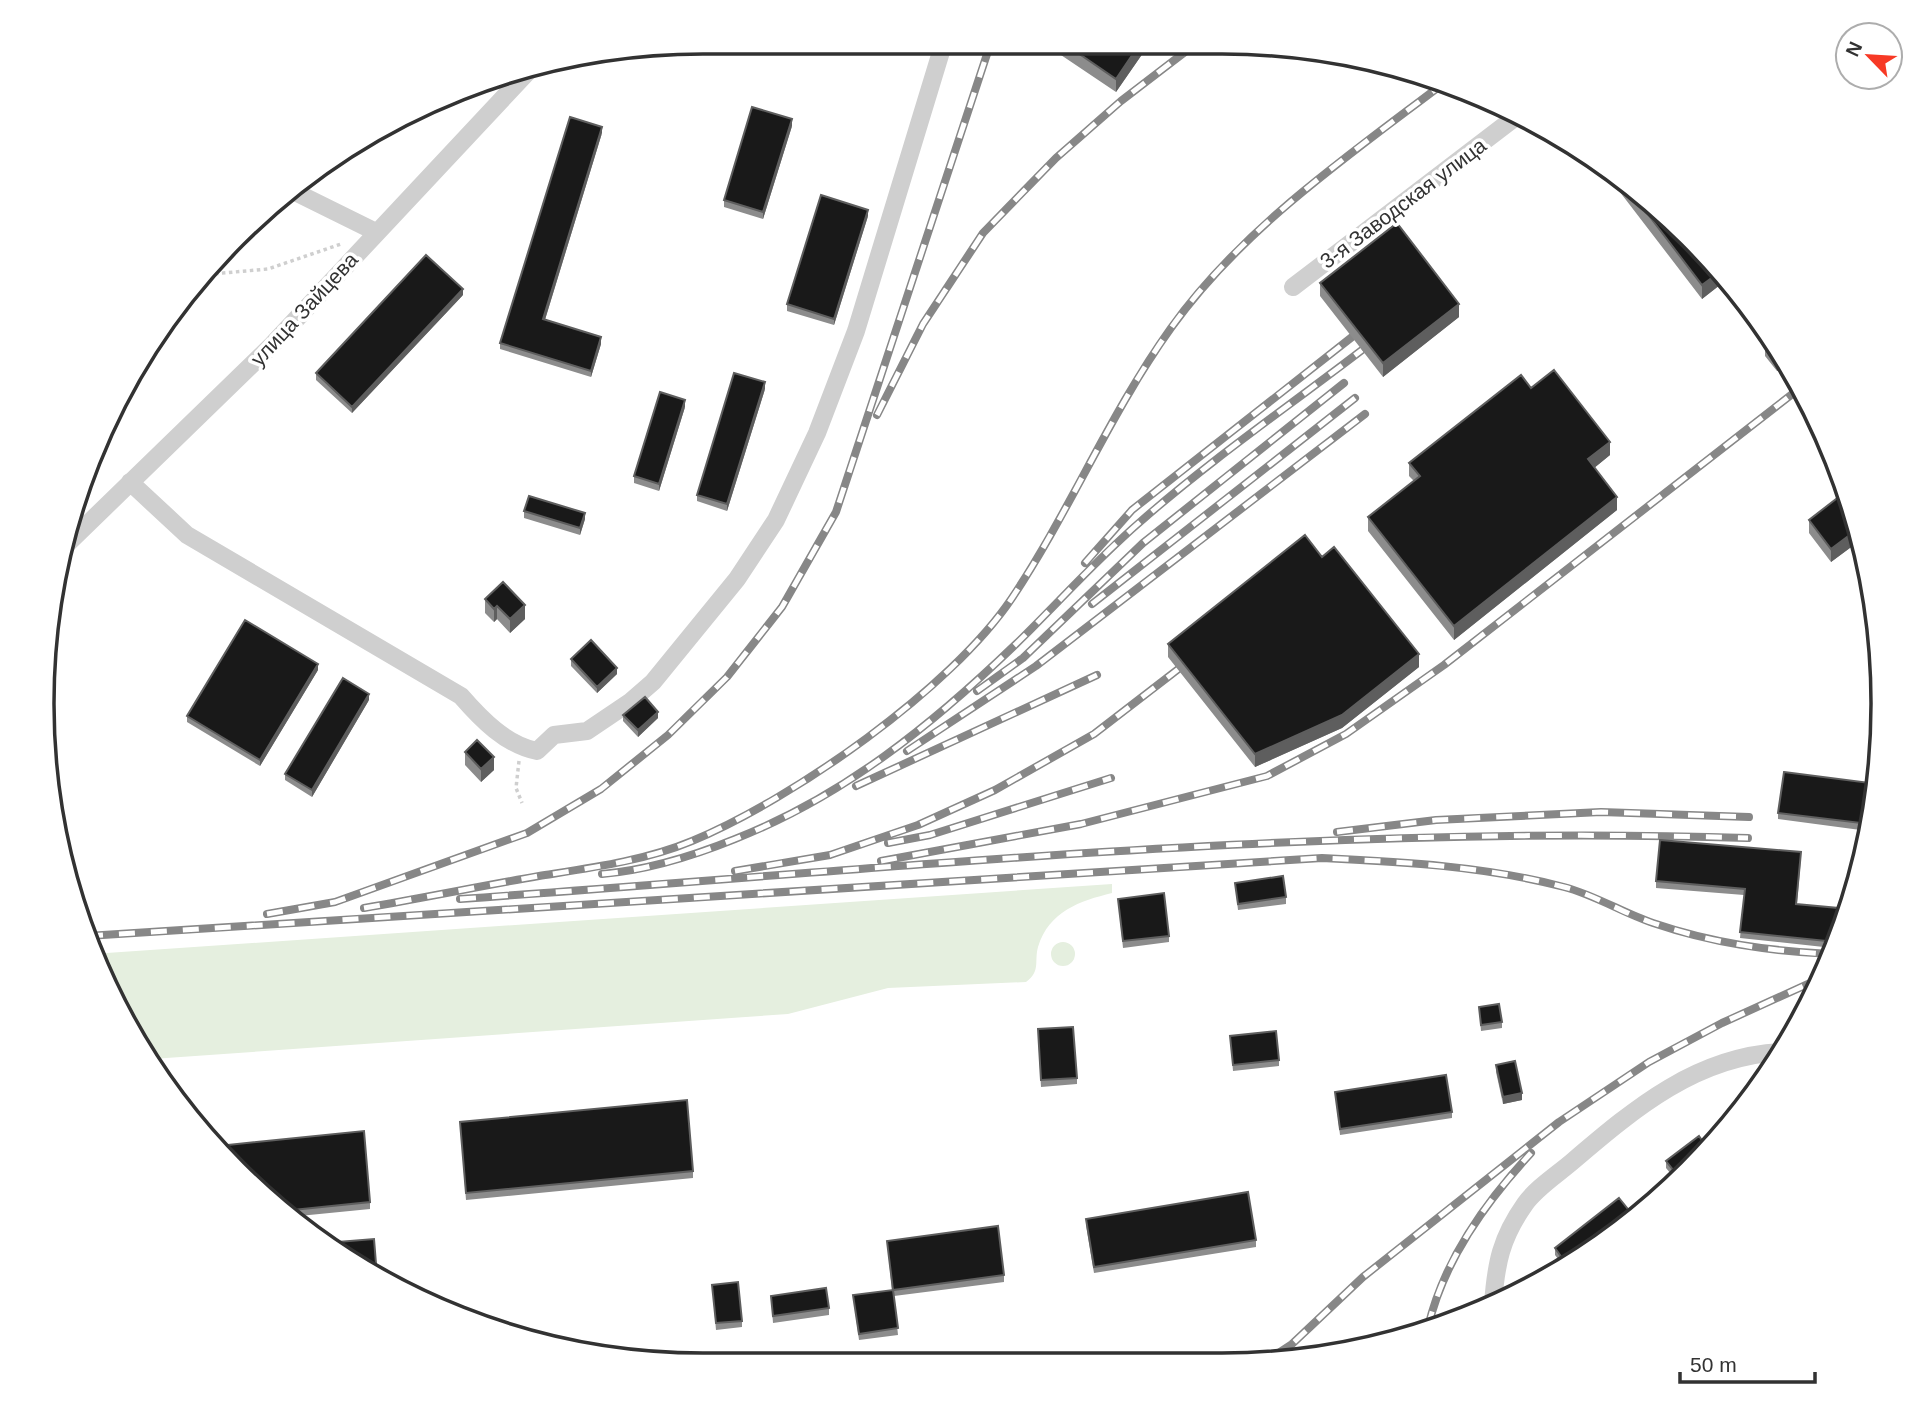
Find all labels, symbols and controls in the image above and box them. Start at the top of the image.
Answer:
north arrow [1834,21,1904,91]
text: N [1842,38,1866,60]
street label: 3-я Заводская улица [1316,133,1491,273]
street label: улица Зайцева [246,248,362,370]
scale bar [1680,1340,1815,1384]
text: 50 m [1690,1353,1737,1376]

